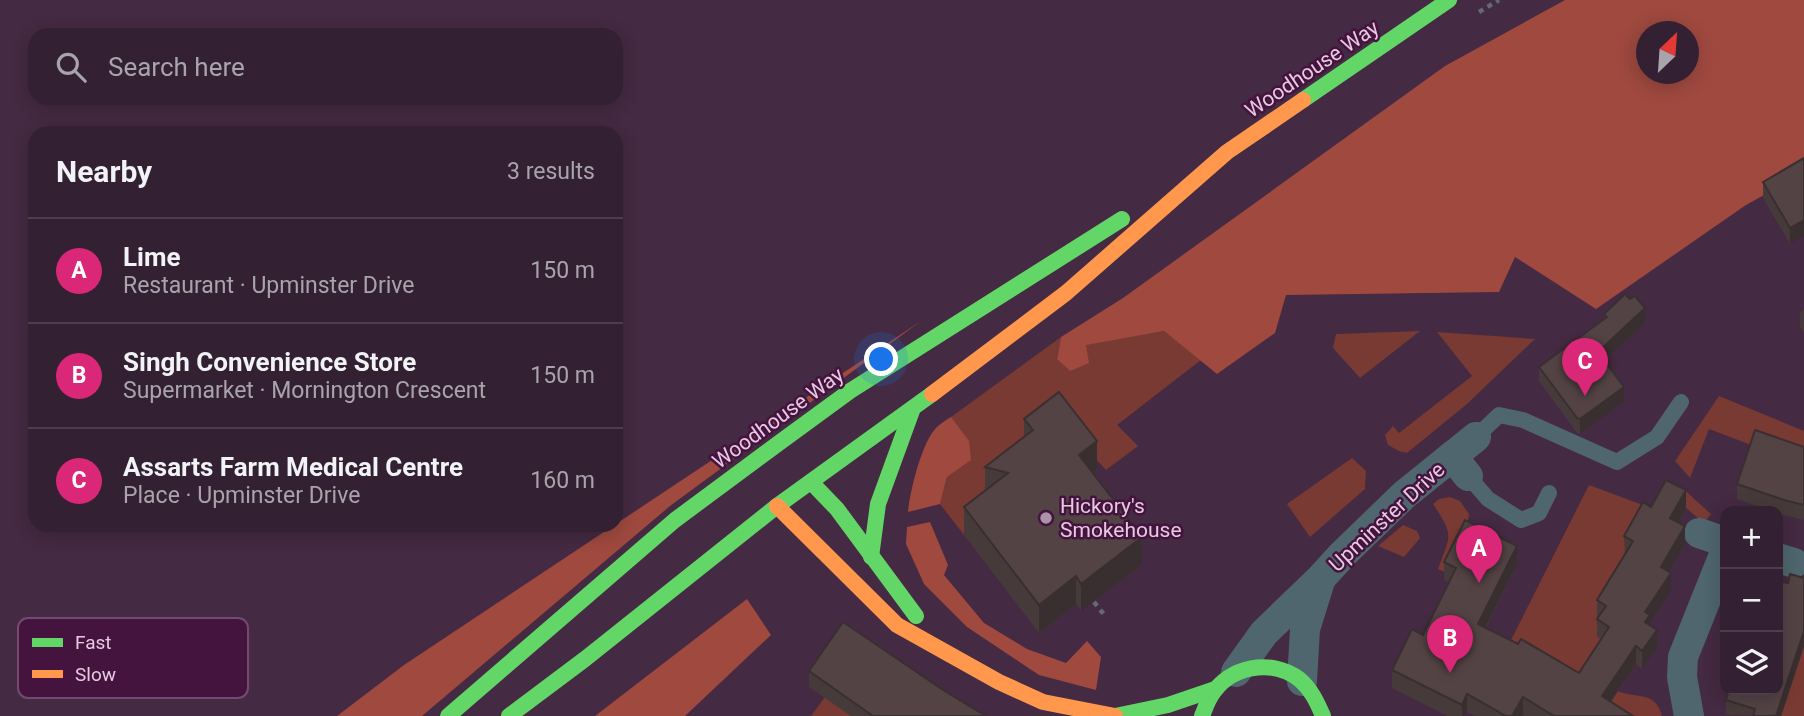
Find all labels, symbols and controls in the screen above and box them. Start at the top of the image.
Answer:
street label: Woodhouse Way [1241,15,1383,123]
north arrow [1636,21,1699,84]
search box [28,28,623,105]
icon: search [52,48,90,86]
text: Search here [108,52,245,82]
text: Nearby [56,154,152,189]
text: 3 results [507,158,595,185]
text: Lime [123,242,181,272]
text: A [71,257,87,284]
text: 150 m [530,257,595,284]
text: Restaurant · Upminster Drive [123,272,415,299]
pin: C [1562,338,1608,396]
your location [864,342,898,376]
text: Singh Convenience Store [123,347,416,377]
text: B [72,362,86,389]
text: 150 m [530,362,595,389]
street label: Woodhouse Way [708,362,848,474]
text: Supermarket · Mornington Crescent [123,377,486,404]
text: Assarts Farm Medical Centre [123,452,463,482]
street label: Upminster Drive [1324,457,1450,577]
text: C [71,467,87,494]
text: 160 m [530,467,595,494]
text: Place · Upminster Drive [123,482,360,509]
place label: Hickory's Smokehouse [1060,494,1182,542]
map controls [1720,506,1783,695]
button: + [1720,506,1783,569]
marker: Hickory's Smokehouse [1038,510,1054,526]
pin: A [1456,525,1502,583]
button: − [1720,569,1783,632]
pin: B [1427,615,1473,673]
legend [18,618,248,698]
text: Fast [75,631,112,654]
button: layers [1720,632,1783,695]
text: Slow [75,663,116,686]

